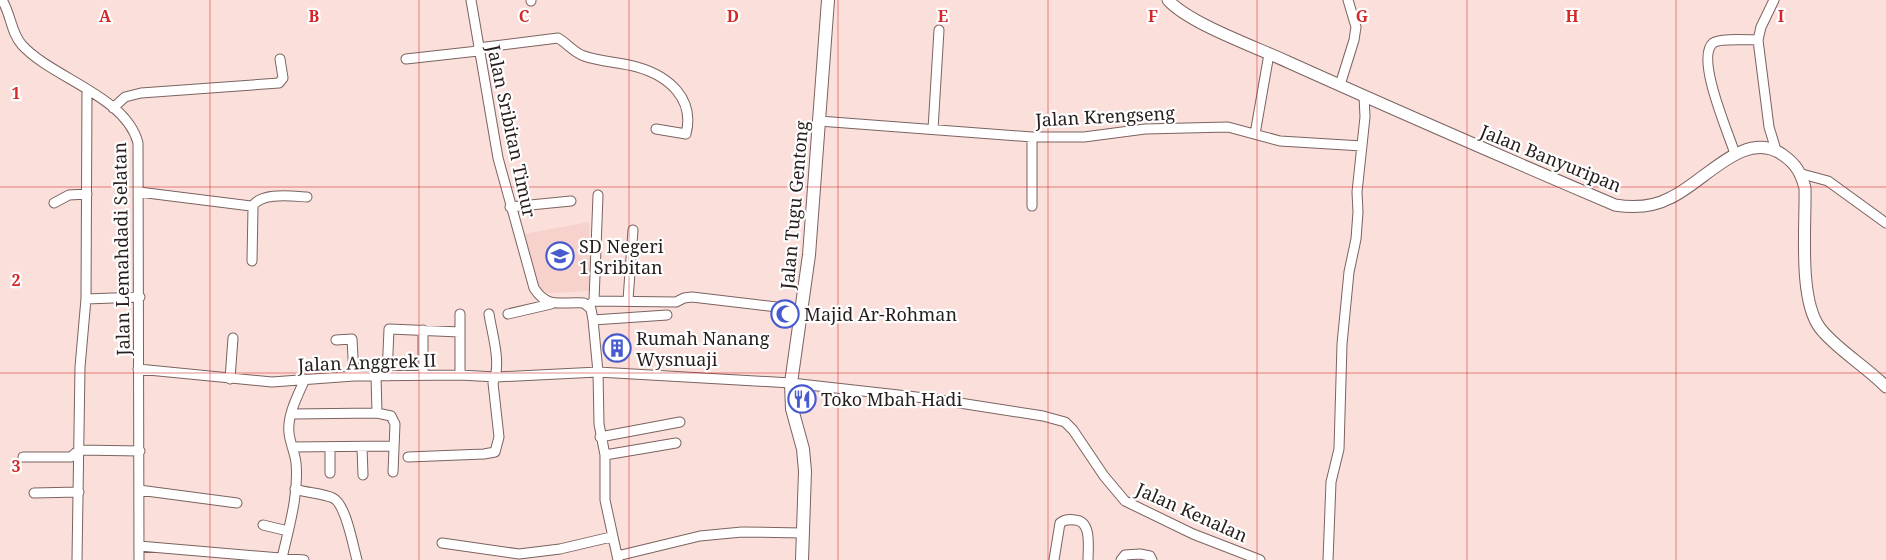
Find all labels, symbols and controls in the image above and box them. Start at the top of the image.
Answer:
text: A [99,5,112,27]
text: B [309,5,320,27]
text: C [519,5,530,27]
text: D [727,5,739,27]
text: E [938,5,948,27]
text: F [1148,5,1158,27]
text: G [1356,5,1368,27]
text: H [1565,5,1579,27]
text: I [1778,5,1784,27]
street label: Jalan Sribitan Timur [482,42,542,220]
text: 1 [11,82,21,104]
street label: Jalan Krengseng [1034,100,1176,132]
street label: Jalan Banyuripan [1476,118,1626,197]
street label: Jalan Tugu Gentong [775,120,813,291]
street label: Jalan Lemahdadi Selatan [107,141,135,357]
place label: SD Negeri 1 Sribitan [579,234,664,279]
school or university icon: SD Negeri 1 Sribitan [545,241,575,271]
text: 2 [11,269,21,291]
mosque icon: Majid Ar-Rohman [770,299,800,329]
place label: Majid Ar-Rohman [804,302,957,326]
place label: Rumah Nanang Wysnuaji [636,326,770,371]
building icon: Rumah Nanang Wysnuaji [602,333,632,363]
street label: Jalan Anggrek II [296,348,437,376]
restaurant icon: Toko Mbah Hadi [787,384,817,414]
place label: Toko Mbah Hadi [821,387,962,411]
text: 3 [11,455,21,477]
street label: Jalan Kenalan [1132,476,1252,547]

